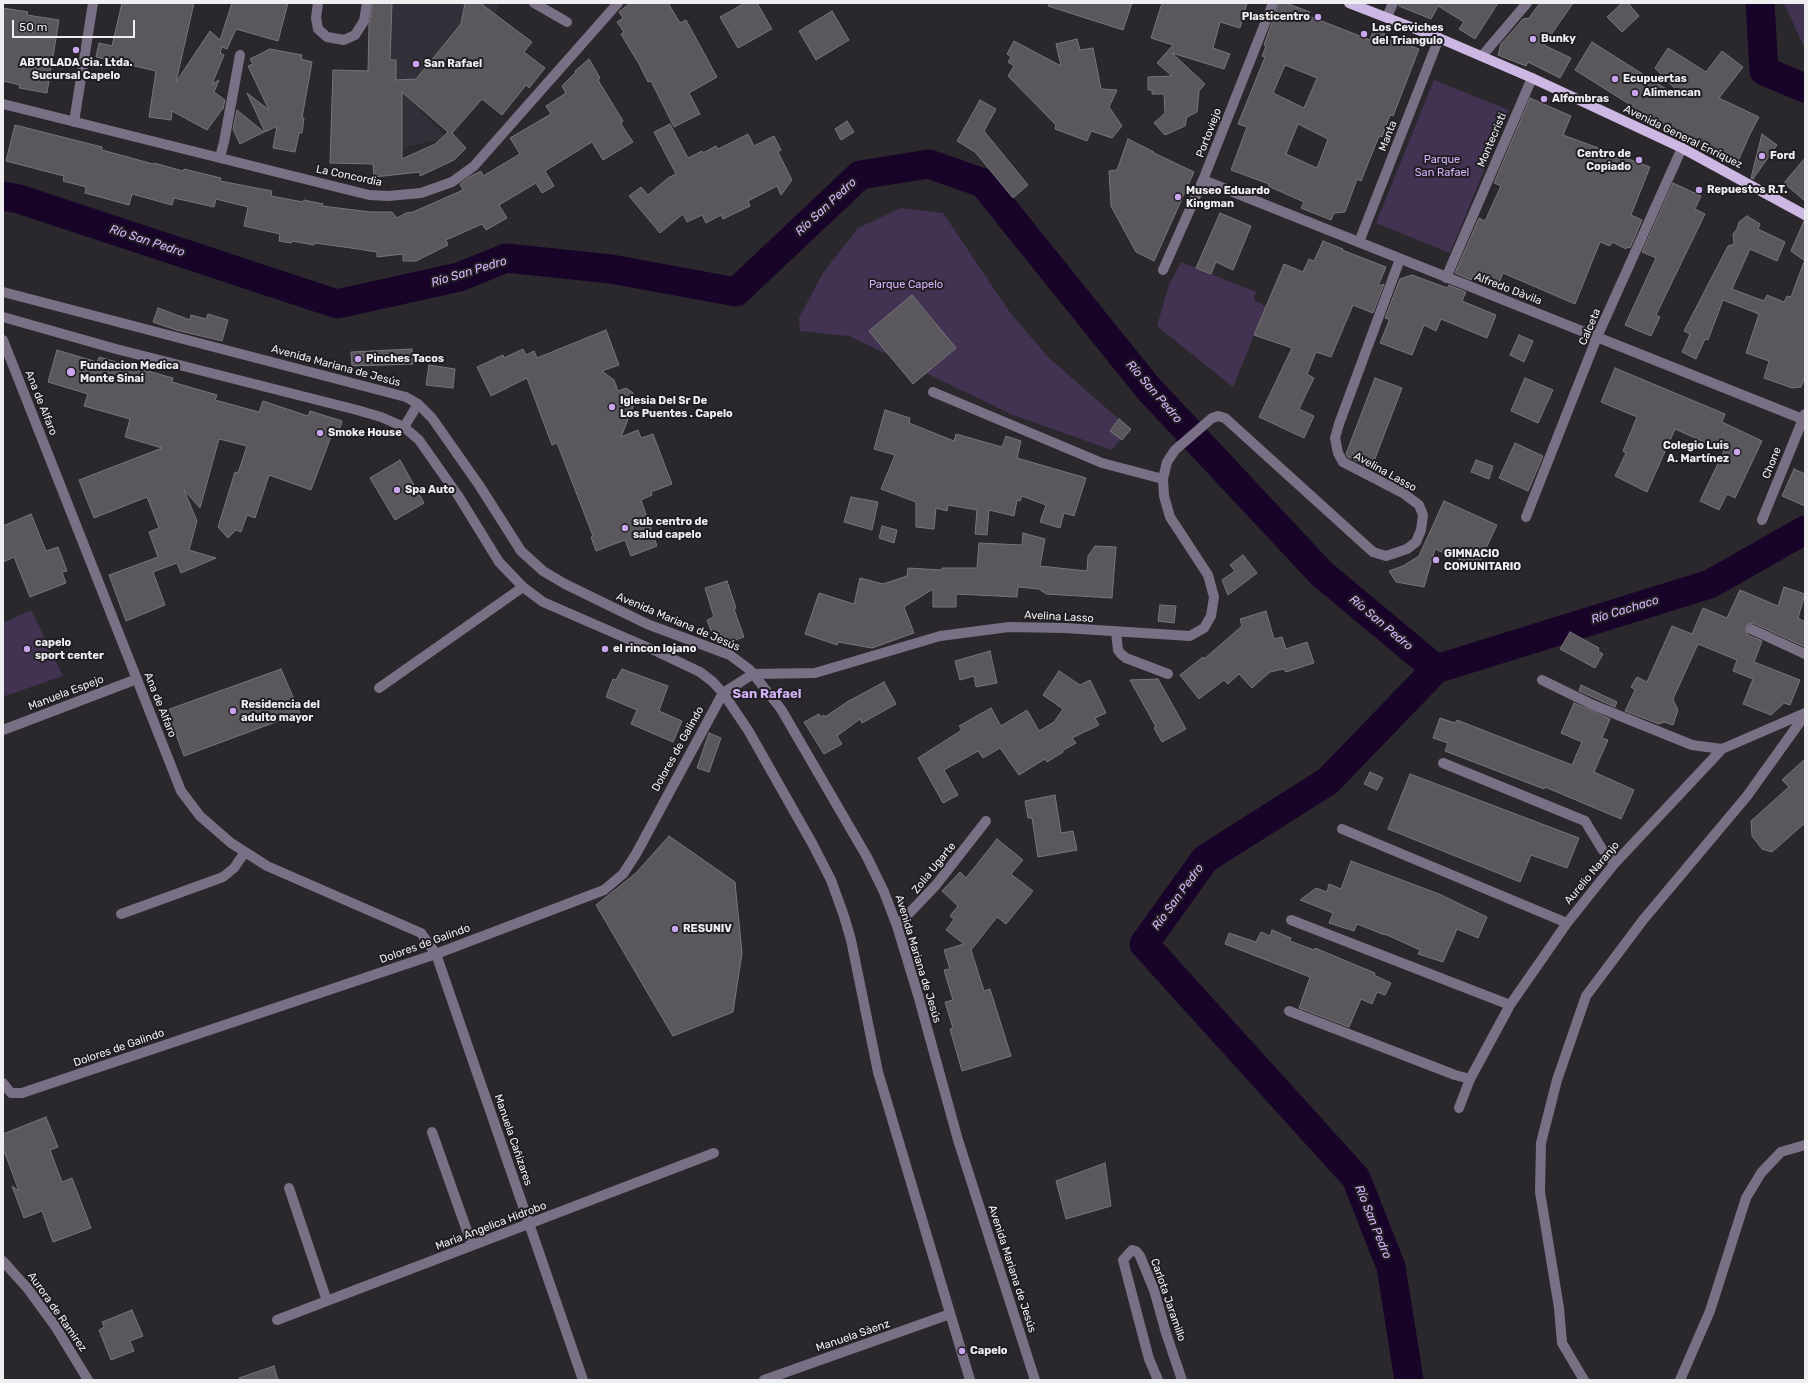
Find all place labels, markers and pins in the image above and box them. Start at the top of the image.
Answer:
place label: Plasticentro [1242,10,1310,24]
marker: Plasticentro [1313,12,1323,22]
place label: Los Ceviches del Triangulo [1372,21,1444,47]
marker: Los Ceviches del Triangulo [1359,29,1369,39]
place label: Bunky [1541,32,1576,46]
marker: Bunky [1528,34,1538,44]
marker: ABTOLADA Cia. Ltda. Sucursal Capelo [71,45,81,55]
place label: ABTOLADA Cia. Ltda. Sucursal Capelo [19,56,133,82]
place label: San Rafael [424,57,482,71]
marker: San Rafael [411,59,421,69]
place label: Ecupuertas [1623,72,1687,86]
marker: Ecupuertas [1610,74,1620,84]
place label: Alimencan [1643,86,1701,100]
marker: Alimencan [1630,88,1640,98]
place label: Alfombras [1552,92,1609,106]
marker: Alfombras [1539,94,1549,104]
place label: Centro de Copiado [1577,147,1631,173]
place label: Ford [1770,149,1795,163]
marker: Ford [1757,151,1767,161]
marker: Centro de Copiado [1634,155,1644,165]
place label: Repuestos R.T. [1707,183,1787,197]
place label: Museo Eduardo Kingman [1186,184,1270,210]
marker: Repuestos R.T. [1694,185,1704,195]
marker: Museo Eduardo Kingman [1173,192,1183,202]
place label: Pinches Tacos [366,352,444,366]
marker: Pinches Tacos [353,354,363,364]
place label: Fundacion Medica Monte Sinai [80,359,179,385]
marker: Fundacion Medica Monte Sinai [65,366,77,378]
place label: Iglesia Del Sr De Los Puentes . Capelo [620,394,733,420]
marker: Iglesia Del Sr De Los Puentes . Capelo [607,402,617,412]
place label: Smoke House [328,426,402,440]
marker: Smoke House [315,428,325,438]
place label: Colegio Luis A. Martínez [1663,439,1729,465]
marker: Colegio Luis A. Martínez [1732,447,1742,457]
place label: Spa Auto [405,483,455,497]
marker: Spa Auto [392,485,402,495]
place label: sub centro de salud capelo [633,515,708,541]
marker: sub centro de salud capelo [620,523,630,533]
place label: GIMNACIO COMUNITARIO [1444,547,1521,573]
marker: GIMNACIO COMUNITARIO [1431,555,1441,565]
place label: capelo sport center [35,636,104,662]
place label: el rincon lojano [613,642,696,656]
marker: capelo sport center [22,644,32,654]
marker: el rincon lojano [600,644,610,654]
place label: Residencia del adulto mayor [241,698,320,724]
marker: Residencia del adulto mayor [228,706,238,716]
place label: RESUNIV [683,922,732,936]
marker: RESUNIV [670,924,680,934]
place label: Capelo [970,1344,1008,1358]
marker: Capelo [957,1346,967,1356]

